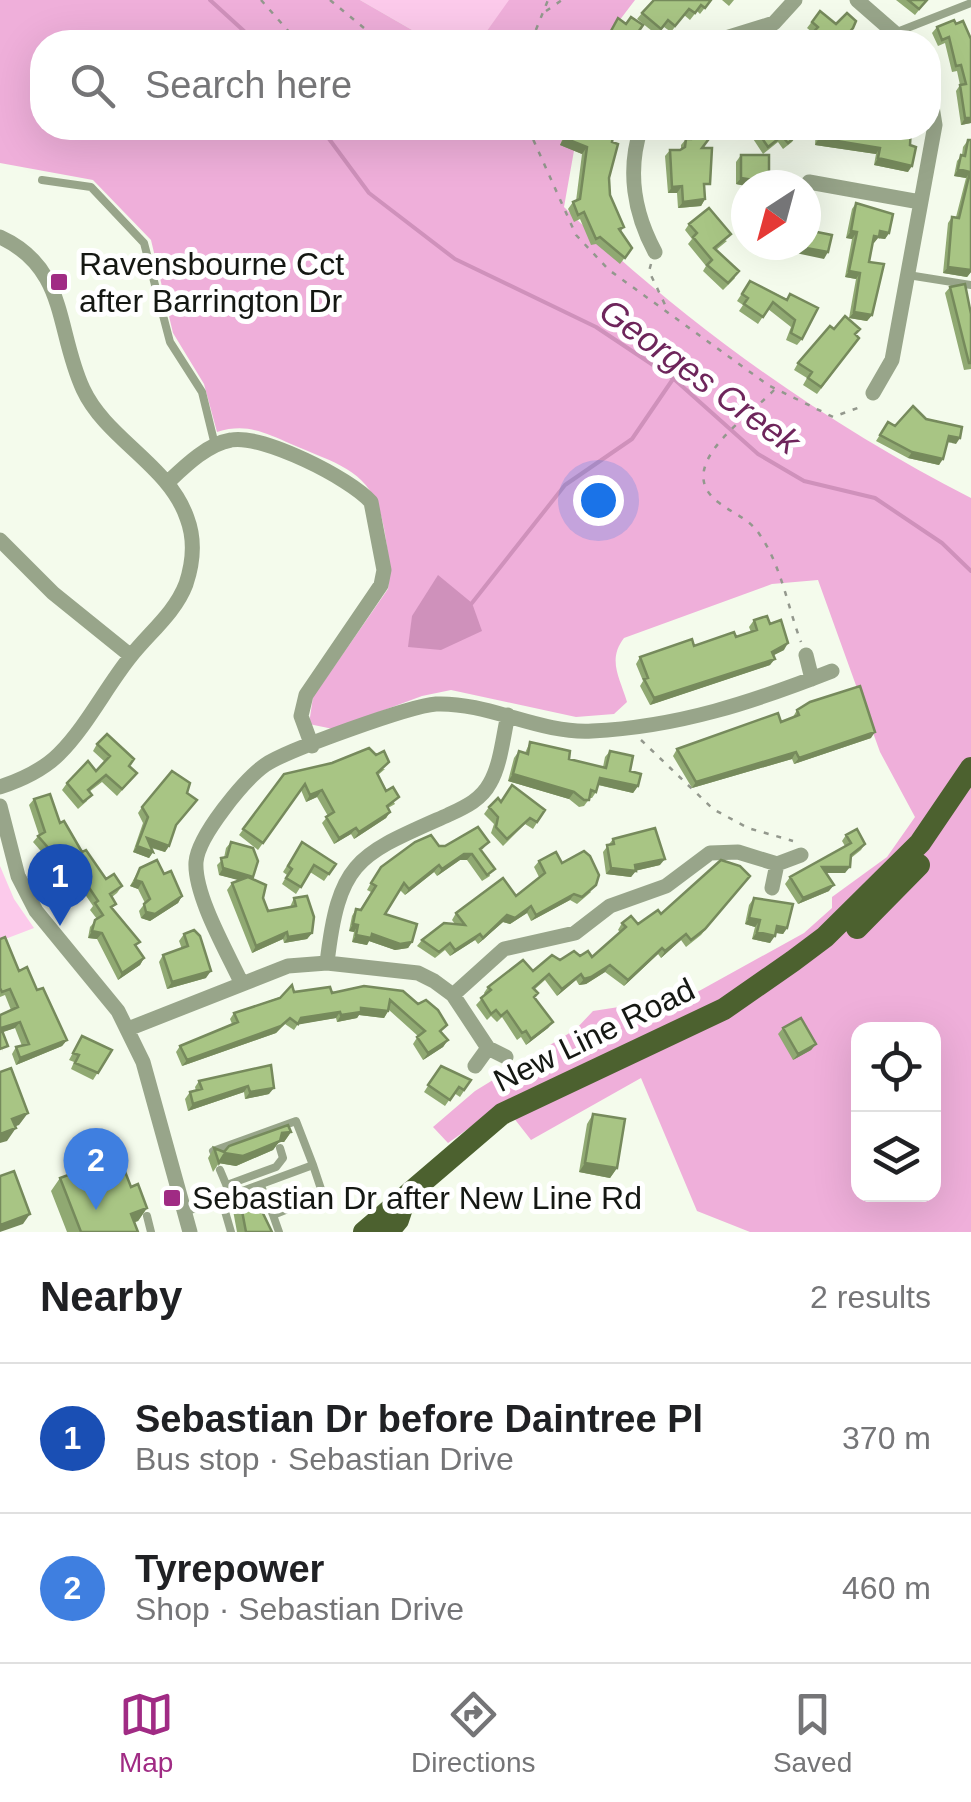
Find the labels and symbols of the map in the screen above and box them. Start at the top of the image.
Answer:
north arrow [731,170,821,260]
place label: Ravensbourne Cct after Barrington Dr [79,246,344,319]
marker: Ravensbourne Cct after Barrington Dr [48,271,70,293]
water label: Georges Creek [593,290,809,462]
your location [573,475,624,526]
pin: 1 [28,844,92,926]
street label: New Line Road [488,971,700,1099]
pin: 2 [64,1128,128,1210]
place label: Sebastian Dr after New Line Rd [192,1180,642,1216]
marker: Sebastian Dr after New Line Rd [161,1187,183,1209]

